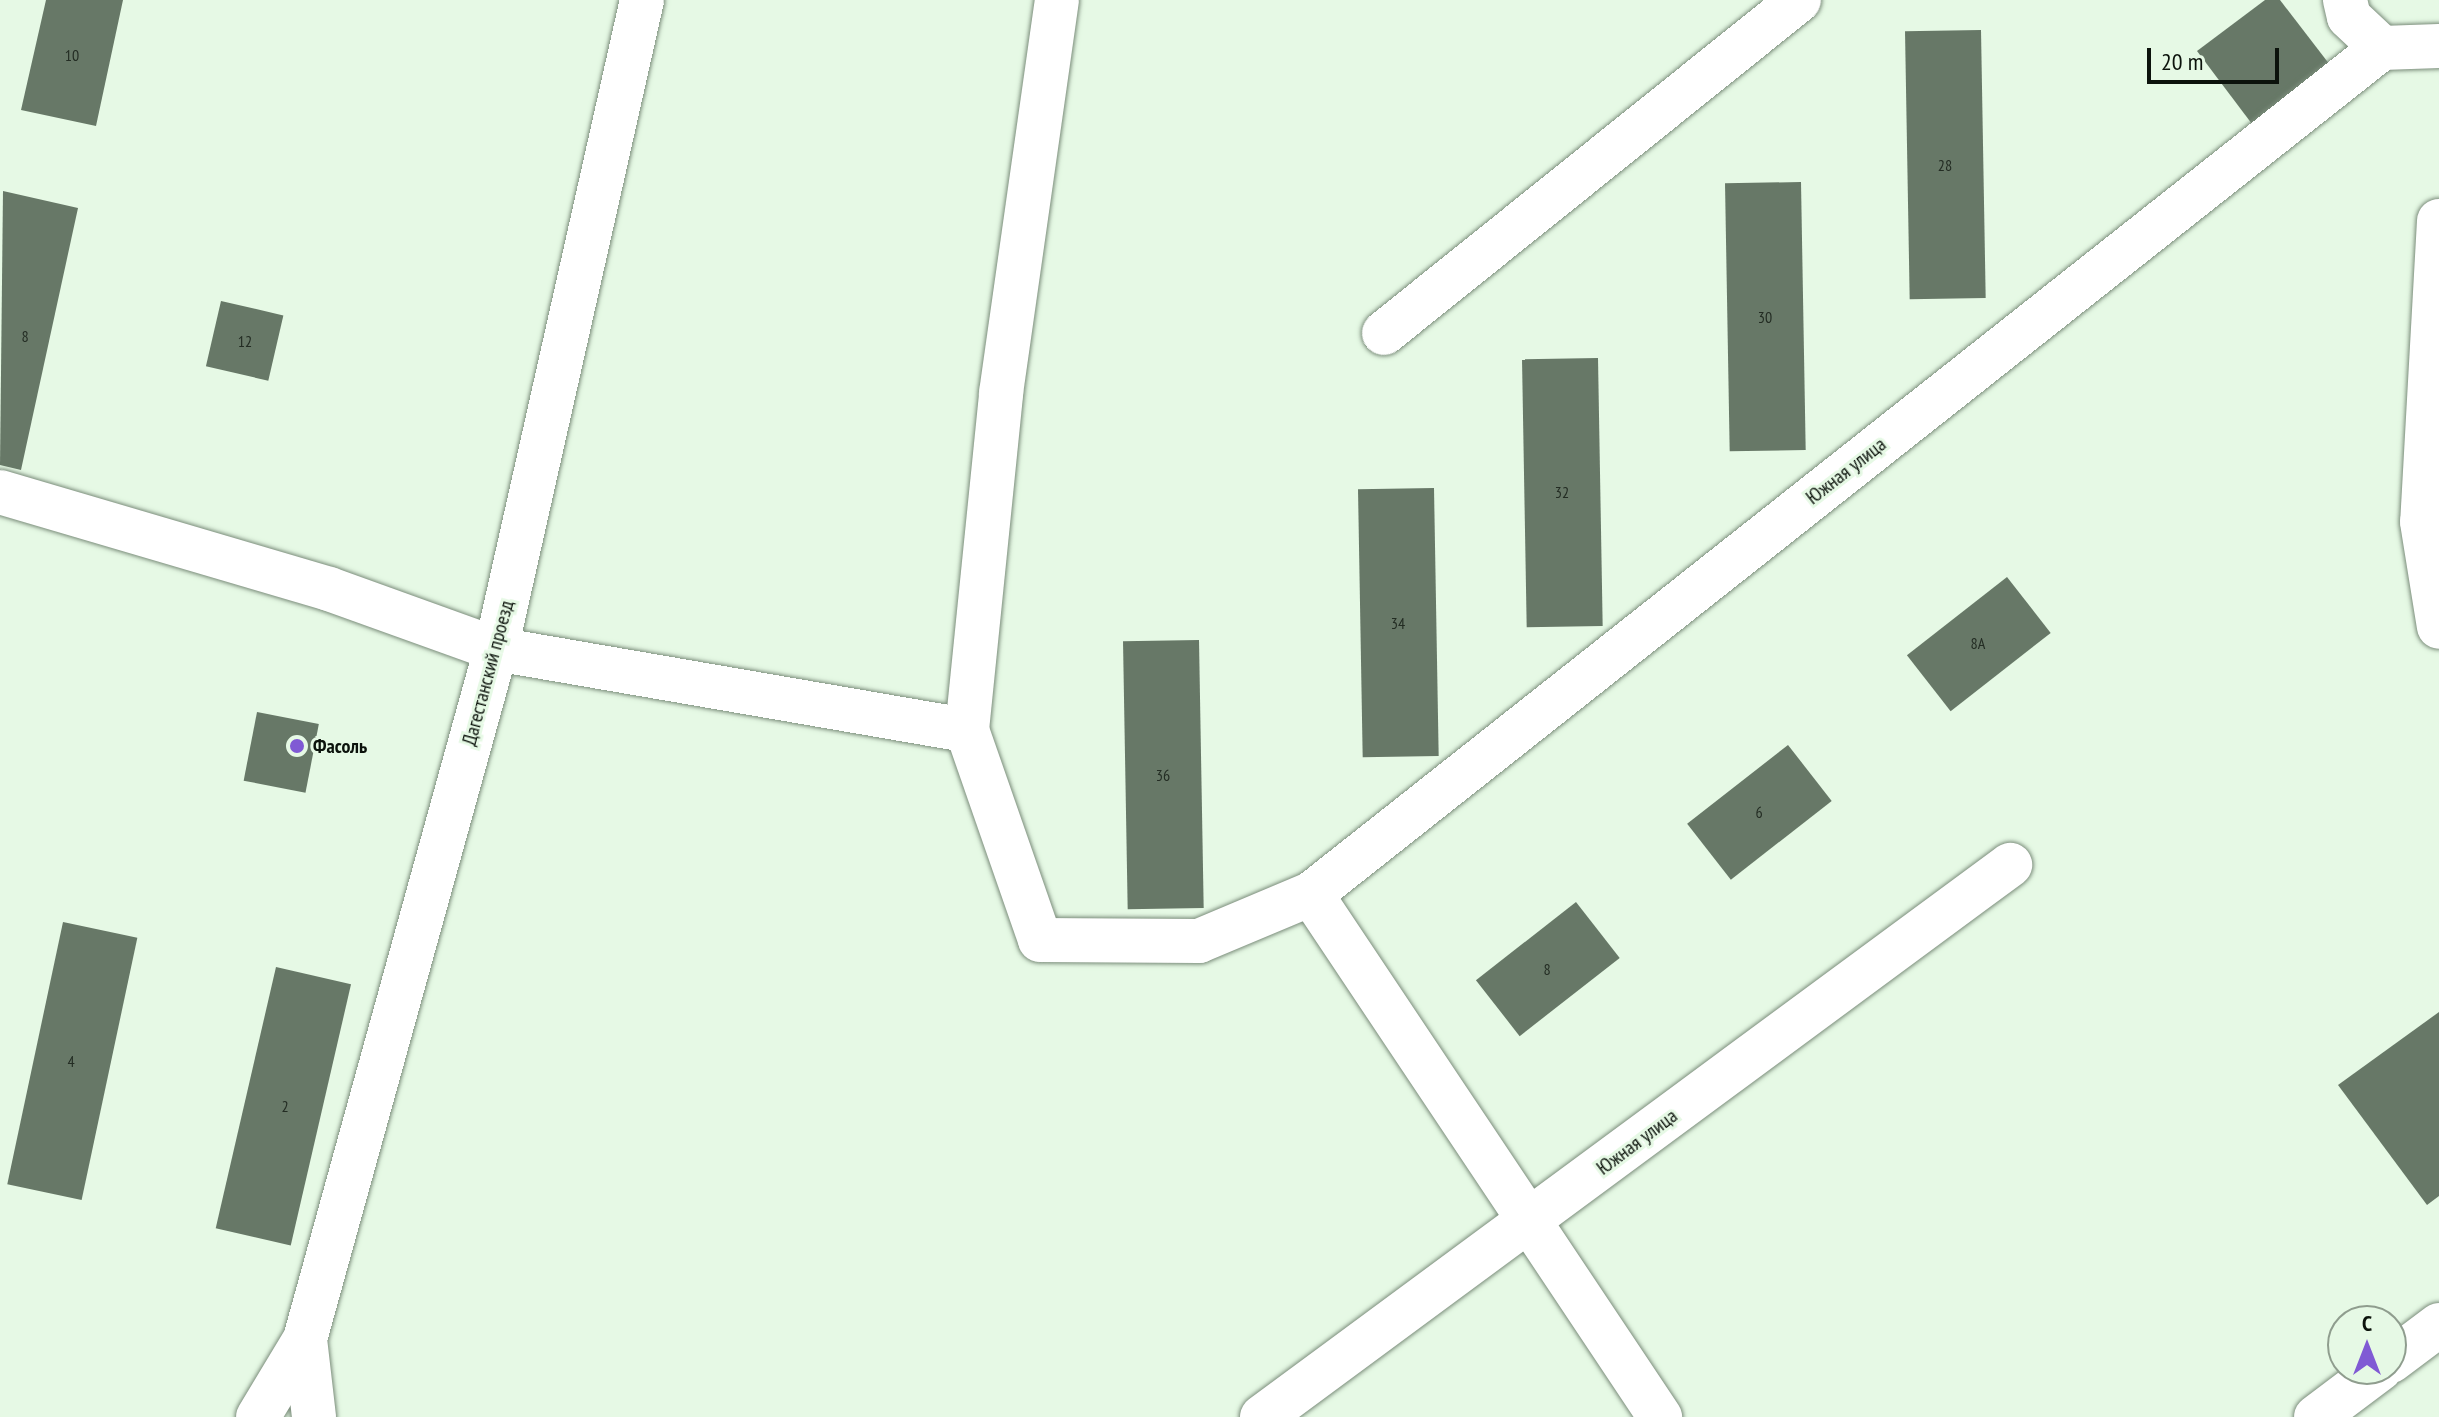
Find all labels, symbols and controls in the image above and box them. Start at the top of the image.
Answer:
scale bar [2151,32,2283,82]
house number: 10 [65,45,79,65]
text: 20 m [2161,46,2203,77]
house number: 28 [1938,155,1952,175]
house number: 30 [1758,307,1772,327]
house number: 8 [21,326,29,346]
house number: 12 [238,331,252,351]
street label: Южная улица [1801,432,1891,510]
house number: 32 [1555,482,1569,502]
street label: Дагестанский проезд [457,598,519,748]
house number: 34 [1391,613,1405,633]
house number: 8А [1971,633,1985,653]
place label: Фасоль [313,734,367,758]
marker: Фасоль [288,737,306,755]
house number: 36 [1156,765,1170,785]
house number: 6 [1755,802,1763,822]
house number: 8 [1543,959,1551,979]
house number: 4 [67,1051,75,1071]
house number: 2 [281,1096,289,1116]
street label: Южная улица [1592,1104,1682,1180]
north arrow [2327,1305,2407,1385]
text: С [2362,1309,2372,1337]

